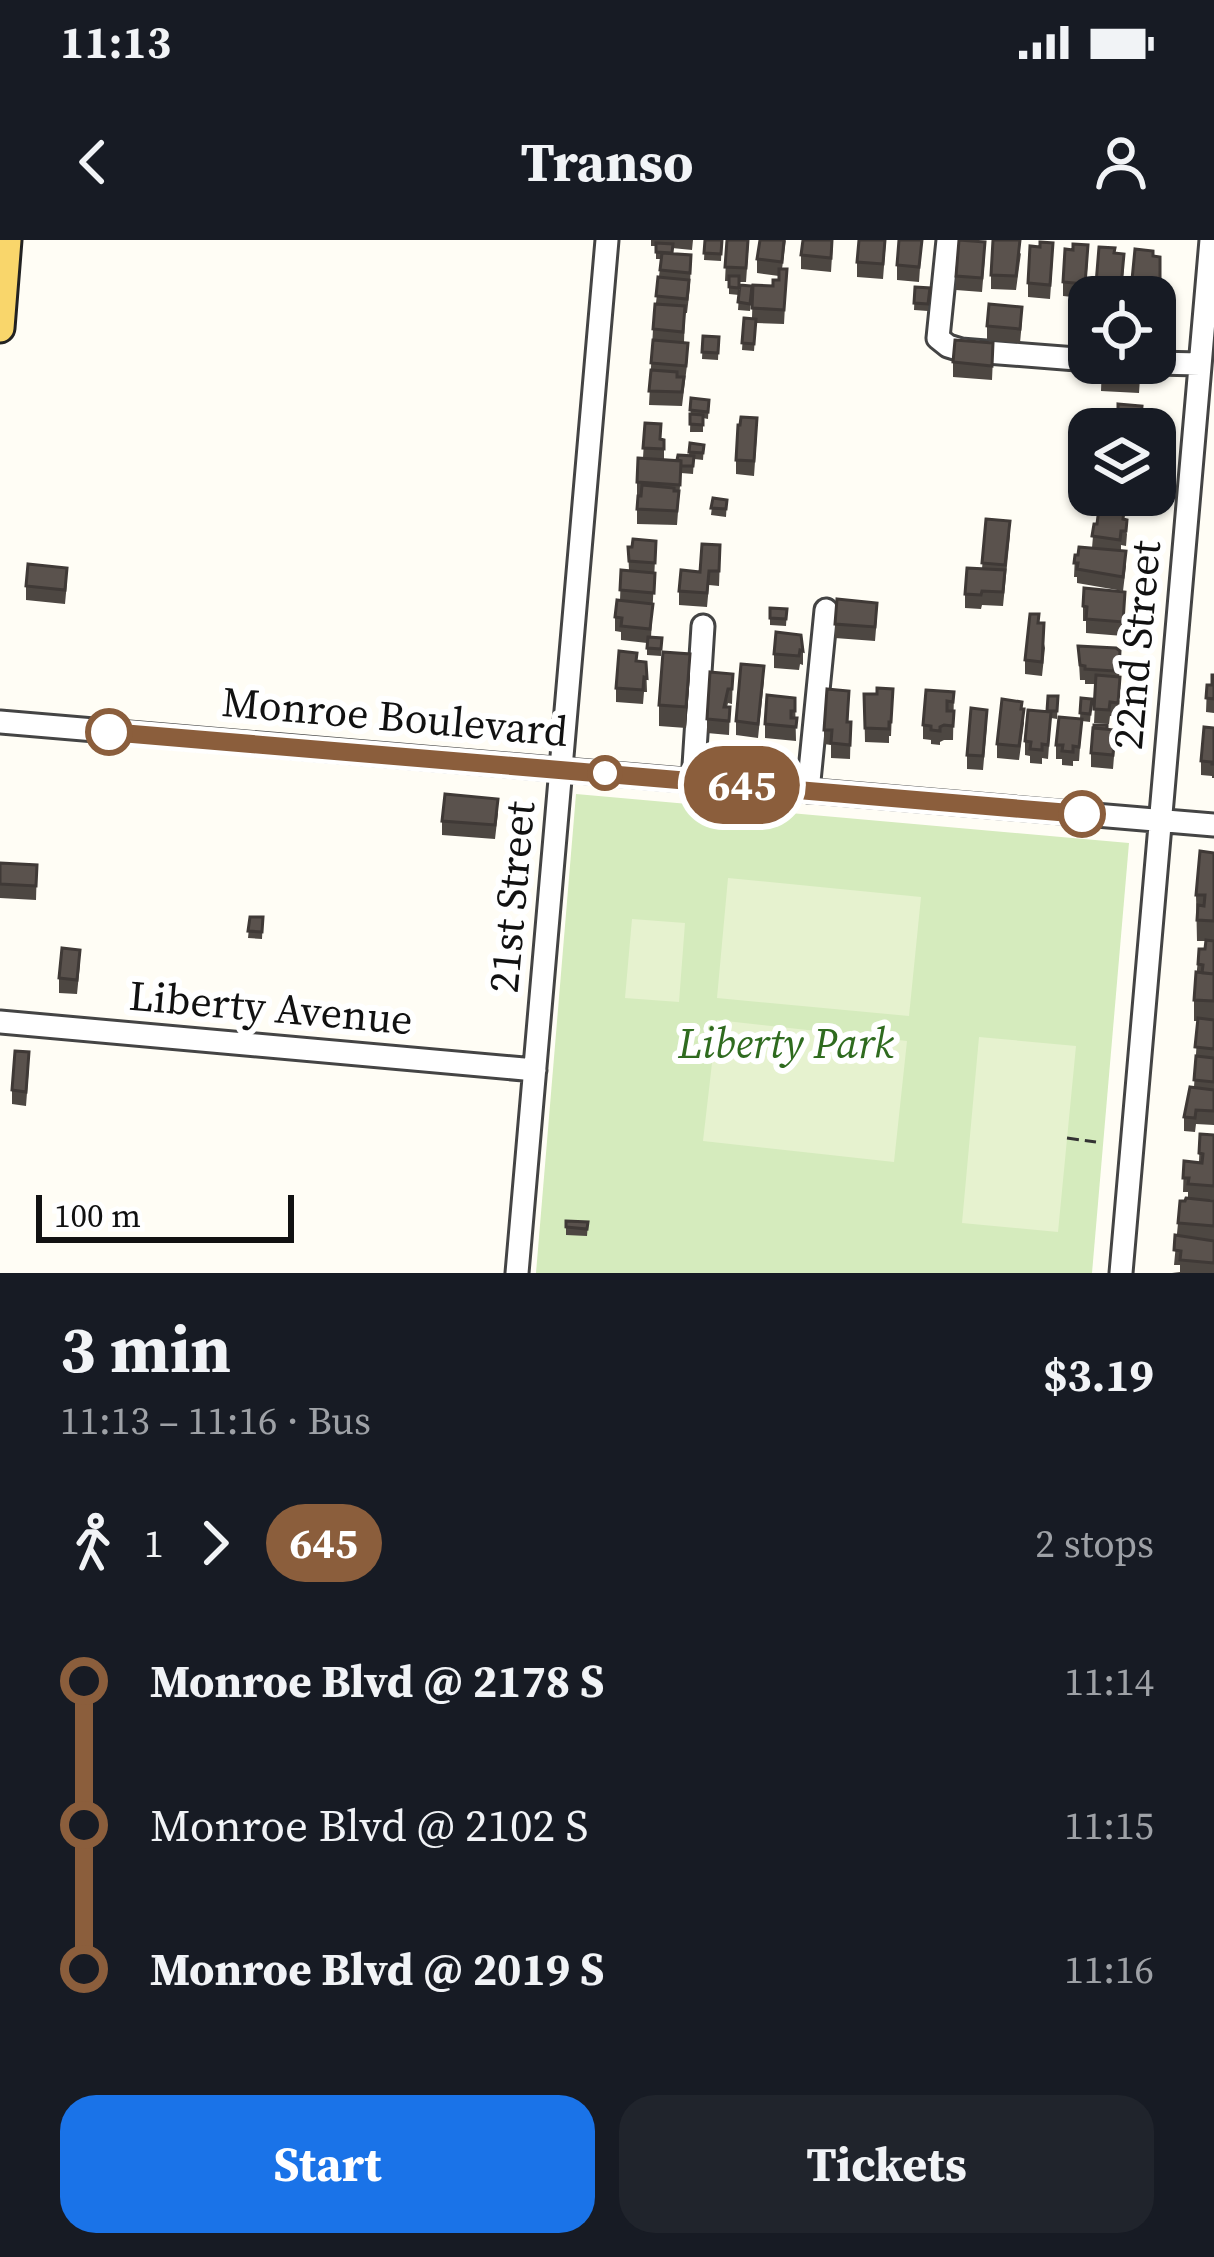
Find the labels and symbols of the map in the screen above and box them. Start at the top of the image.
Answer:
street label: 22nd Street [1098,538,1174,752]
street label: Monroe Boulevard [220,672,571,760]
unlabelled marker [87,710,131,754]
line badge: 645 [673,746,811,824]
unlabelled marker [589,757,621,789]
unlabelled marker [1060,792,1104,836]
street label: 21st Street [474,798,548,995]
street label: Liberty Avenue [127,966,415,1048]
park label: Liberty Park [677,1014,894,1072]
scale bar [36,1189,294,1242]

